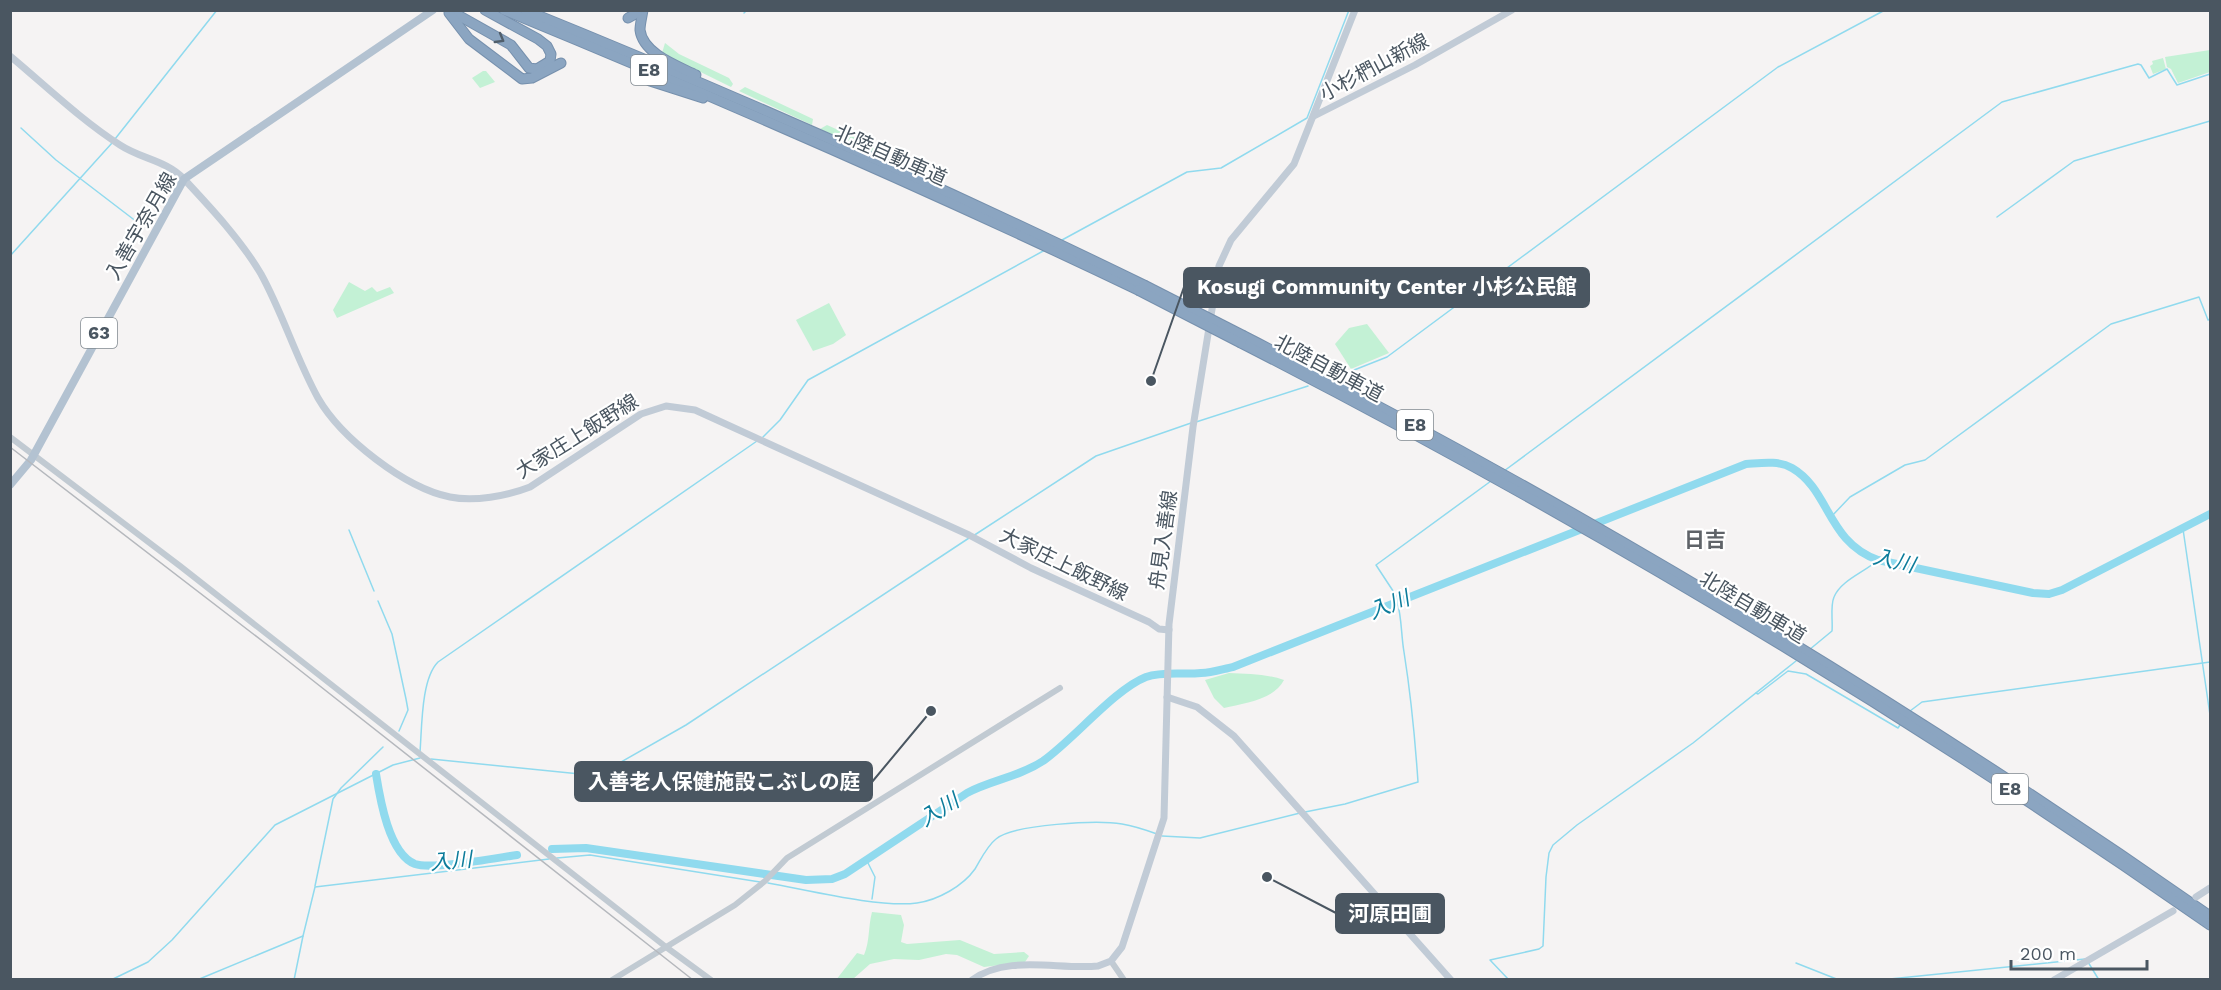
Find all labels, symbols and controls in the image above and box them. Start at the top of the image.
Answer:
street label: 小杉椚山新線 [1315,28,1433,106]
one-way arrow [494,32,504,43]
road number: E8 [631,55,667,85]
street label: 北陸自動車道 [831,120,951,190]
street label: 入善宇奈月線 [101,168,181,284]
callout: Kosugi Community Center 小杉公民館 [1184,268,1589,307]
text: Kosugi Community Center 小杉公民館 [1197,274,1577,299]
road number: 63 [81,318,117,348]
street label: 北陸自動車道 [1270,329,1388,407]
street label: 大家庄上飯野線 [511,389,643,483]
road number: E8 [1397,410,1433,440]
street label: 舟見入善線 [1144,489,1182,591]
street label: 大家庄上飯野線 [996,523,1132,605]
district label: 日吉 [1684,527,1726,552]
water label: 入川 [1871,544,1919,578]
street label: 北陸自動車道 [1695,566,1811,648]
water label: 入川 [1365,584,1415,624]
callout: 入善老人保健施設こぶしの庭 [575,762,872,801]
text: 入善老人保健施設こぶしの庭 [588,769,861,794]
road number: E8 [1992,774,2028,804]
water label: 入川 [914,787,965,831]
water label: 入川 [429,846,475,875]
callout: 河原田圃 [1336,894,1444,933]
text: 河原田圃 [1348,901,1432,926]
scale bar [2011,933,2148,971]
text: 200 m [2020,943,2076,964]

